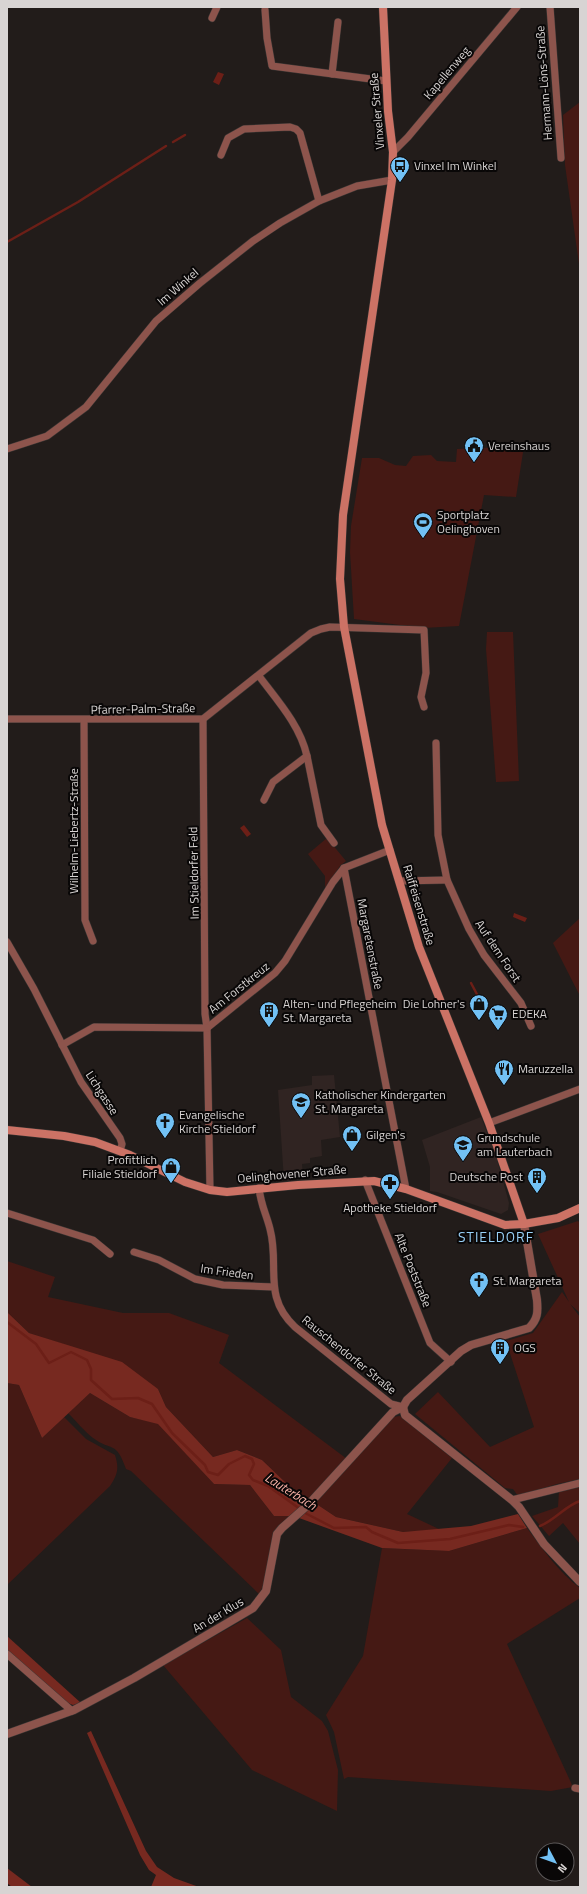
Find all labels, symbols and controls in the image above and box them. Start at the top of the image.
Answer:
street label: Hermann-Löns-Straße [530,25,557,141]
street label: Kapellenweg [419,42,475,104]
street label: Vinxeler Straße [364,72,389,150]
bus stop icon: Vinxel Im Winkel [389,155,411,183]
place label: Vinxel Im Winkel [414,156,497,175]
street label: Im Winkel [153,263,203,310]
public building icon: Vereinshaus [463,435,485,463]
place label: Vereinshaus [488,436,550,455]
place label: Sportplatz Oelinghoven [437,505,500,538]
sports icon: Sportplatz Oelinghoven [412,511,434,539]
street label: Pfarrer-Palm-Straße [90,698,196,719]
street label: Wilhelm-Liebertz-Straße [64,768,83,894]
street label: Im Stieldorfer Feld [183,827,204,919]
street label: Raiffeisenstraße [398,862,441,948]
street label: Margaretenstraße [352,897,389,991]
street label: Auf dem Forst [471,916,527,986]
street label: Am Forstkreuz [204,957,273,1018]
shop icon: Die Lohner's [468,993,490,1021]
place label: Alten- und Pflegeheim St. Margareta [283,994,397,1027]
place label: Die Lohner's [403,994,465,1013]
building icon: Alten- und Pflegeheim St. Margareta [258,1000,280,1028]
supermarket icon: EDEKA [487,1003,509,1031]
place label: EDEKA [512,1004,547,1023]
restaurant icon: Maruzzella [493,1058,515,1086]
place label: Maruzzella [518,1059,573,1078]
street label: Lichgasse [81,1067,124,1119]
place label: Katholischer Kindergarten St. Margareta [315,1085,446,1118]
school or university icon: Katholischer Kindergarten St. Margareta [290,1091,312,1119]
place label: Evangelische Kirche Stieldorf [179,1105,256,1138]
church icon: Evangelische Kirche Stieldorf [154,1111,176,1139]
shop icon: Gilgen's [341,1124,363,1152]
place label: Gilgen's [366,1125,406,1144]
place label: Grundschule am Lauterbach [477,1128,552,1161]
school or university icon: Grundschule am Lauterbach [452,1134,474,1162]
place label: Profittlich Filiale Stieldorf [82,1150,157,1183]
shop icon: Profittlich Filiale Stieldorf [160,1156,182,1184]
street label: Oelinghovener Straße [237,1159,347,1188]
building icon: Deutsche Post [526,1166,548,1194]
place label: Deutsche Post [449,1167,524,1186]
pharmacy icon: Apotheke Stieldorf [379,1172,401,1200]
place label: Apotheke Stieldorf [343,1198,437,1217]
district label: STIELDORF [458,1226,534,1247]
street label: Alte Poststraße [390,1230,437,1310]
street label: Im Frieden [199,1258,255,1285]
church icon: St. Margareta [468,1270,490,1298]
place label: St. Margareta [493,1271,561,1290]
street label: Rauschendorfer Straße [298,1310,401,1399]
building icon: OGS [489,1337,511,1365]
place label: OGS [514,1338,536,1357]
water label: Lauterbach [261,1467,321,1515]
street label: An der Klus [188,1592,247,1637]
north arrow [535,1842,575,1882]
text: N [554,1860,571,1877]

